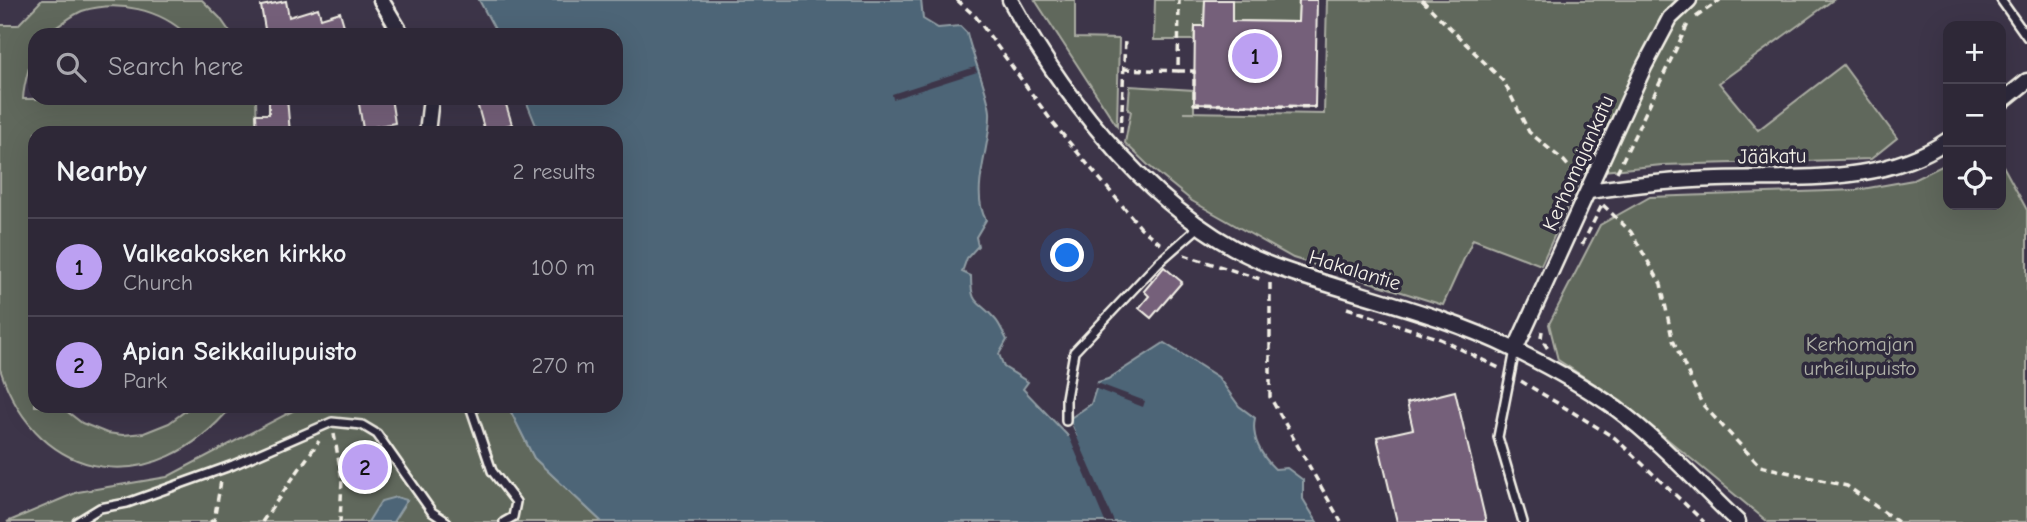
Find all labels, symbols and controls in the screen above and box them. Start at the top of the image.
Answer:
map controls [1943,21,2006,210]
button: + [1943,21,2006,84]
search box [28,28,623,105]
pin: 1 [1232,30,1278,82]
icon: search [52,48,90,86]
text: Search here [108,52,243,82]
button: − [1943,84,2006,147]
street label: Kerhomajankatu [1537,91,1619,235]
street label: Jääkatu [1738,143,1806,169]
button: locate [1943,147,2006,210]
text: Nearby [56,154,147,189]
text: 2 results [513,158,595,185]
your location [1050,238,1084,272]
text: Valkeakosken kirkko [123,239,347,269]
street label: Hakalantie [1306,245,1404,295]
text: 1 [74,254,84,281]
text: 100 m [531,254,595,281]
text: Church [123,269,193,296]
park label: Kerhomajan urheilupuisto [1804,332,1916,380]
text: Apian Seikkailupuisto [123,337,357,367]
text: 2 [73,352,85,379]
text: 270 m [531,352,595,379]
text: Park [123,367,167,394]
pin: 2 [342,441,388,493]

